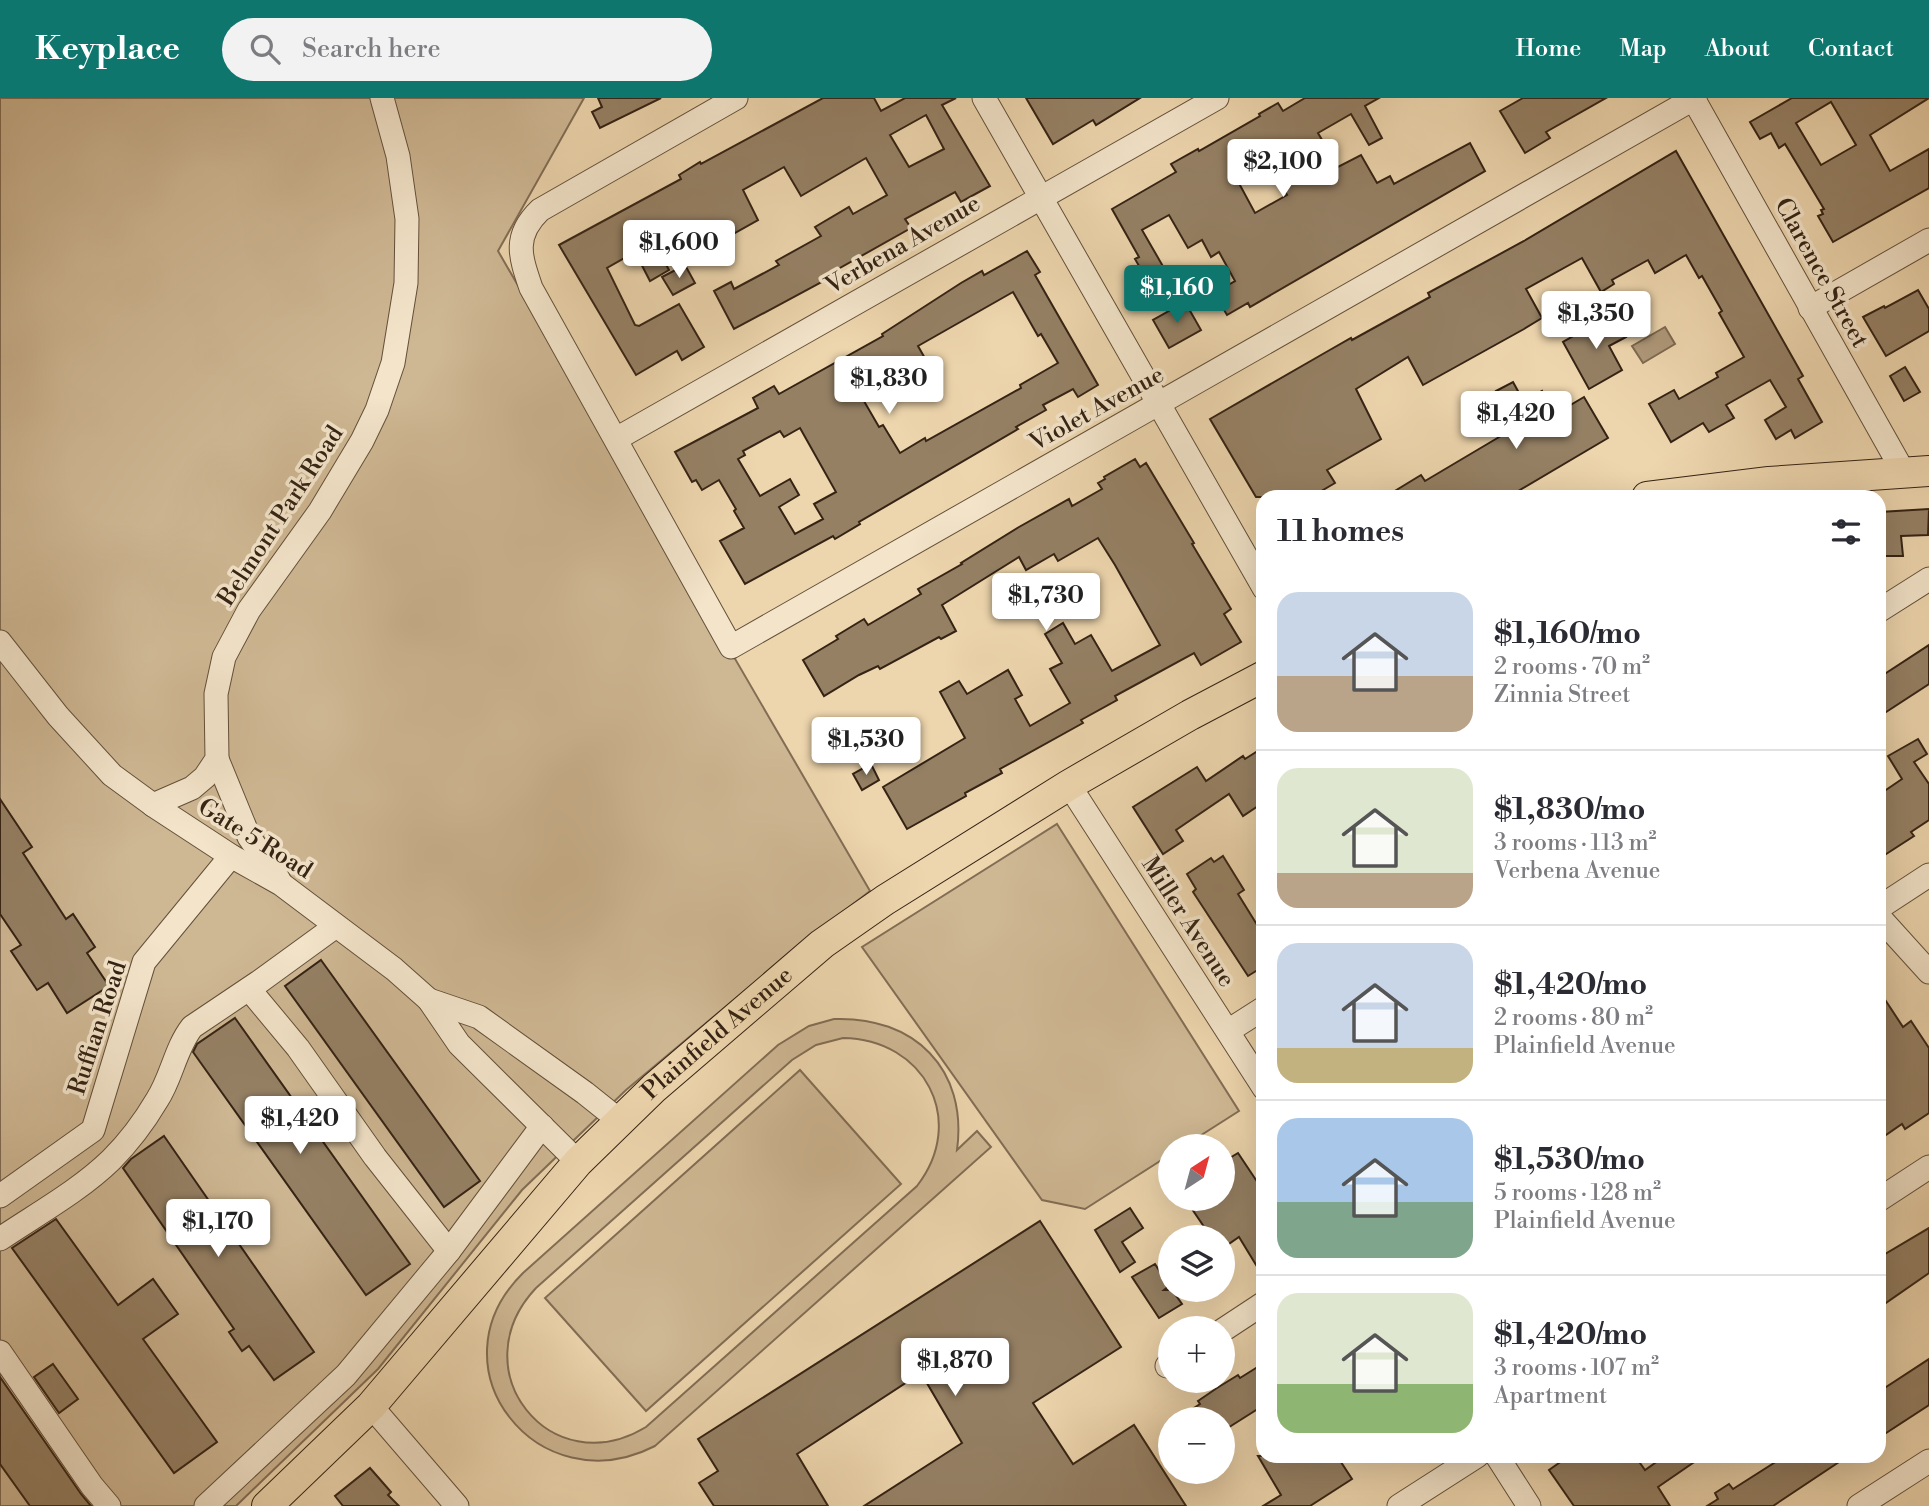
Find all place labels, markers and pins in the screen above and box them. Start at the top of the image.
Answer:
pin: $2,100 [1226,140,1340,199]
pin: $1,600 [622,220,736,280]
pin: $1,160 [1120,266,1234,325]
pin: $1,350 [1539,292,1653,351]
pin: $1,830 [832,356,946,416]
pin: $1,420 [1459,392,1573,451]
pin: $1,730 [989,574,1103,633]
pin: $1,530 [809,718,923,777]
pin: $1,420 [243,1096,357,1156]
pin: $1,170 [161,1200,275,1259]
pin: $1,870 [898,1338,1012,1398]

